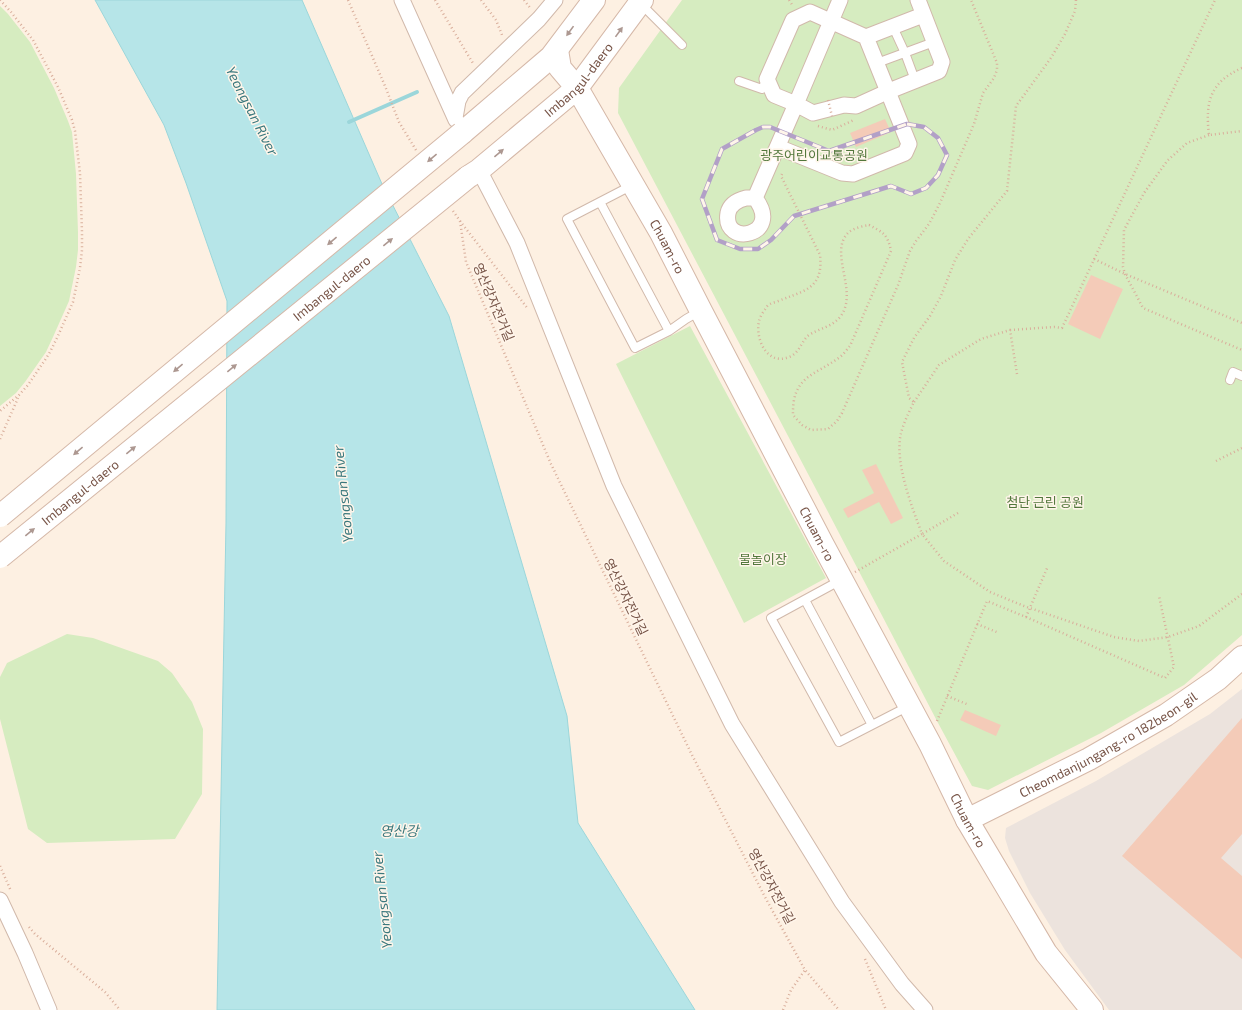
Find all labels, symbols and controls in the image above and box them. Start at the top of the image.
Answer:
one-way arrow [566,26,575,37]
one-way arrow [615,26,623,37]
street label: Imbangul-daero [541,39,616,120]
water label: Yeongsan River [223,63,282,158]
park label: 광주어린이교통공원 [760,147,868,163]
one-way arrow [493,149,504,158]
one-way arrow [427,154,437,163]
street label: Chuam-ro [647,216,688,276]
one-way arrow [327,236,337,245]
one-way arrow [382,238,393,247]
street label: Imbangul-daero [290,252,373,324]
street label: 영산강자전거길 [470,260,518,344]
one-way arrow [172,364,183,373]
one-way arrow [227,364,238,373]
water label: Yeongsan River [329,444,356,543]
one-way arrow [126,446,137,455]
one-way arrow [72,447,83,456]
street label: Imbangul-daero [38,456,122,528]
park label: 첨단 근린 공원 [1006,494,1084,510]
street label: Chuam-ro [796,504,838,564]
one-way arrow [25,528,36,537]
park label: 물놀이장 [739,551,787,567]
street label: 영산강자전거길 [600,556,652,638]
street label: Cheomdanjungang-ro 182beon-gil [1016,688,1200,801]
street label: Chuam-ro [947,791,989,850]
water label: 영산강 [380,822,420,839]
street label: 영산강자전거길 [745,845,799,927]
water label: Yeongsan River [368,850,395,949]

